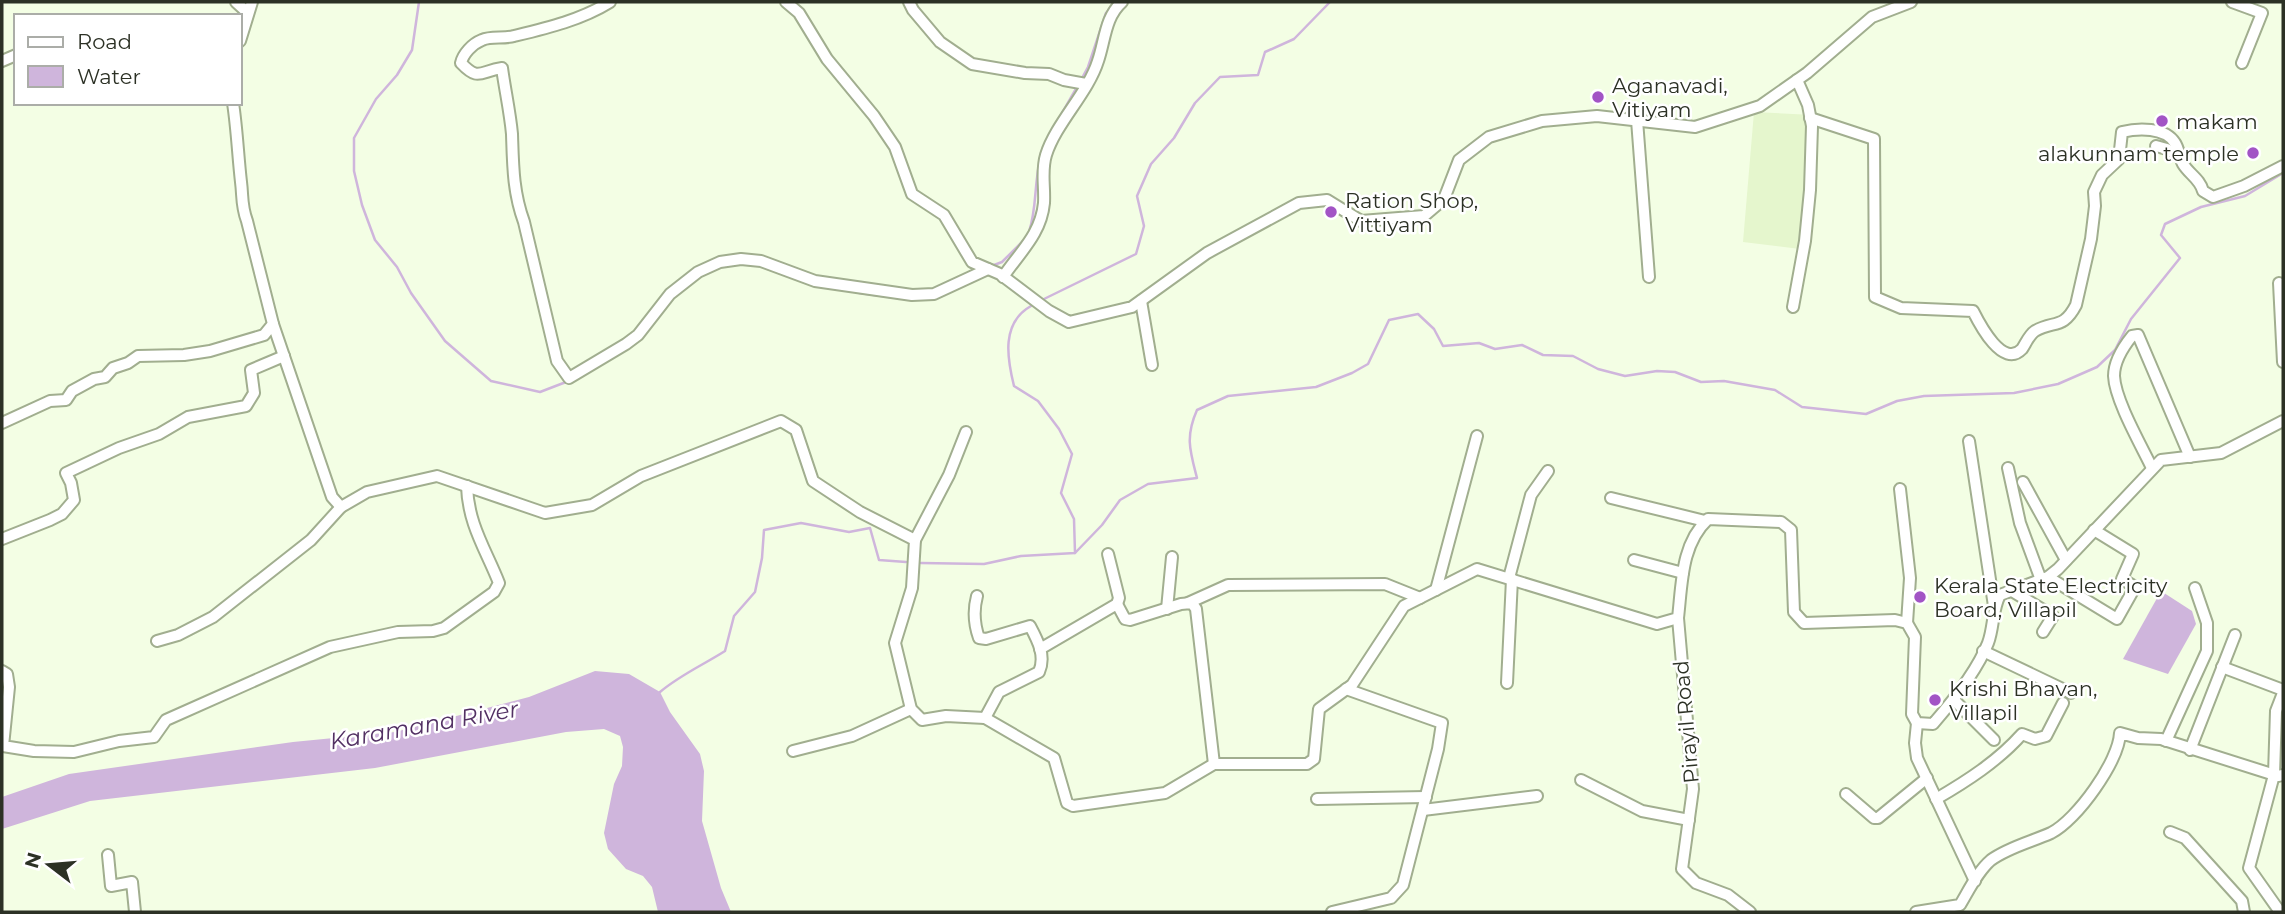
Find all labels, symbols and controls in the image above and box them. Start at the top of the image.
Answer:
legend [14,14,242,105]
text: Road [77,29,132,54]
text: Water [77,64,141,89]
place label: Aganavadi, Vitiyam [1612,73,1728,122]
marker: Aganavadi, Vitiyam [1590,89,1606,105]
place label: makam [2176,109,2258,134]
marker: makam [2154,113,2170,129]
place label: alakunnam temple [2038,141,2239,166]
marker: alakunnam temple [2245,145,2261,161]
place label: Ration Shop, Vittiyam [1345,188,1478,237]
marker: Ration Shop, Vittiyam [1323,204,1339,220]
place label: Kerala State Electricity Board, Villapil [1934,573,2168,622]
marker: Kerala State Electricity Board, Villapil [1912,589,1928,605]
street label: Pirayil Road [1668,659,1704,785]
place label: Krishi Bhavan, Villapil [1949,676,2097,725]
marker: Krishi Bhavan, Villapil [1927,692,1943,708]
water label: Karamana River [327,694,521,755]
north arrow [14,830,84,900]
text: N [20,850,46,871]

